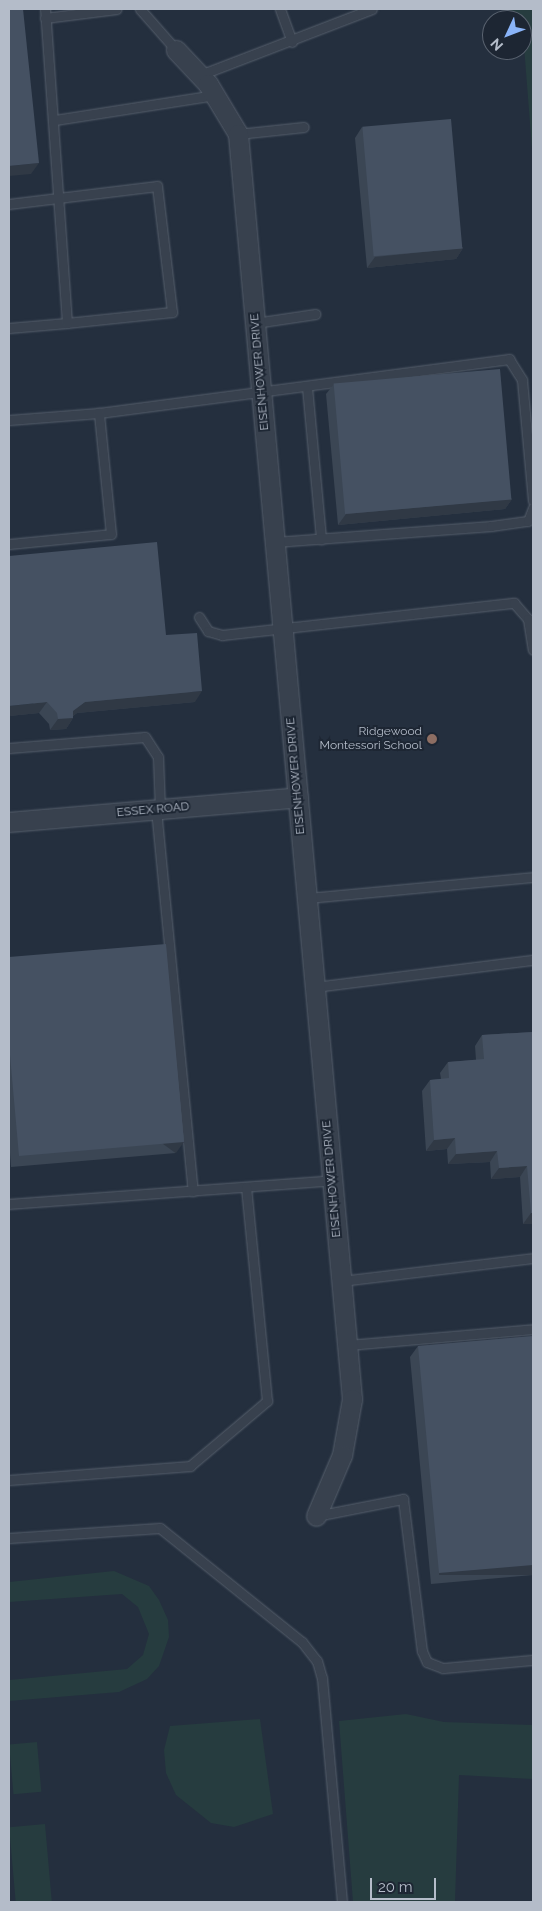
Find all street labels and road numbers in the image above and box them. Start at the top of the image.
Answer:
street label: EISENHOWER DRIVE [248,313,272,431]
street label: EISENHOWER DRIVE [284,717,308,835]
street label: ESSEX ROAD [116,800,190,820]
street label: EISENHOWER DRIVE [320,1120,344,1238]

